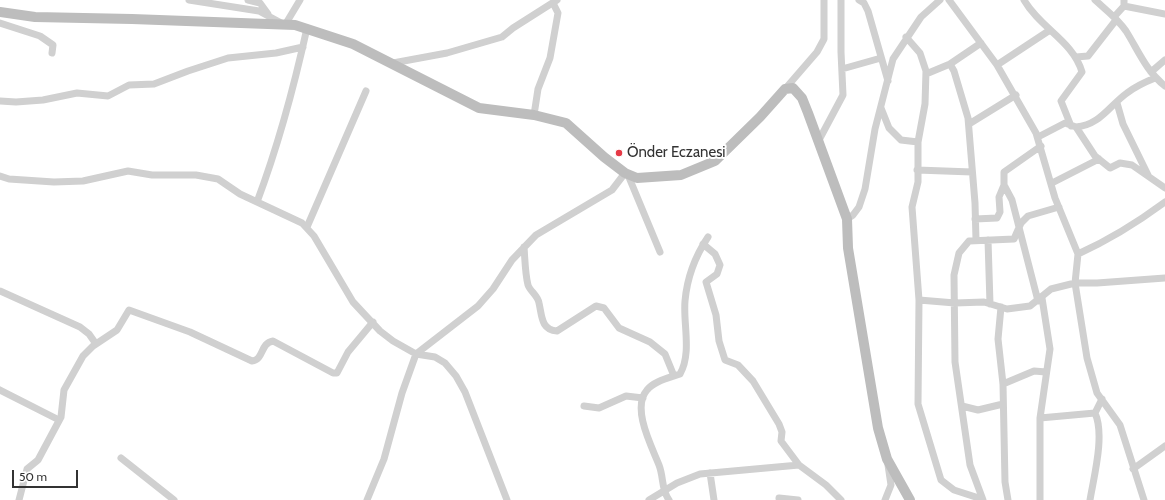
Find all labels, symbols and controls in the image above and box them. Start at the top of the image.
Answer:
place label: Önder Eczanesi [627,144,726,162]
marker: Önder Eczanesi [614,148,624,158]
scale bar [14,462,80,488]
text: 50 m [19,469,47,484]

